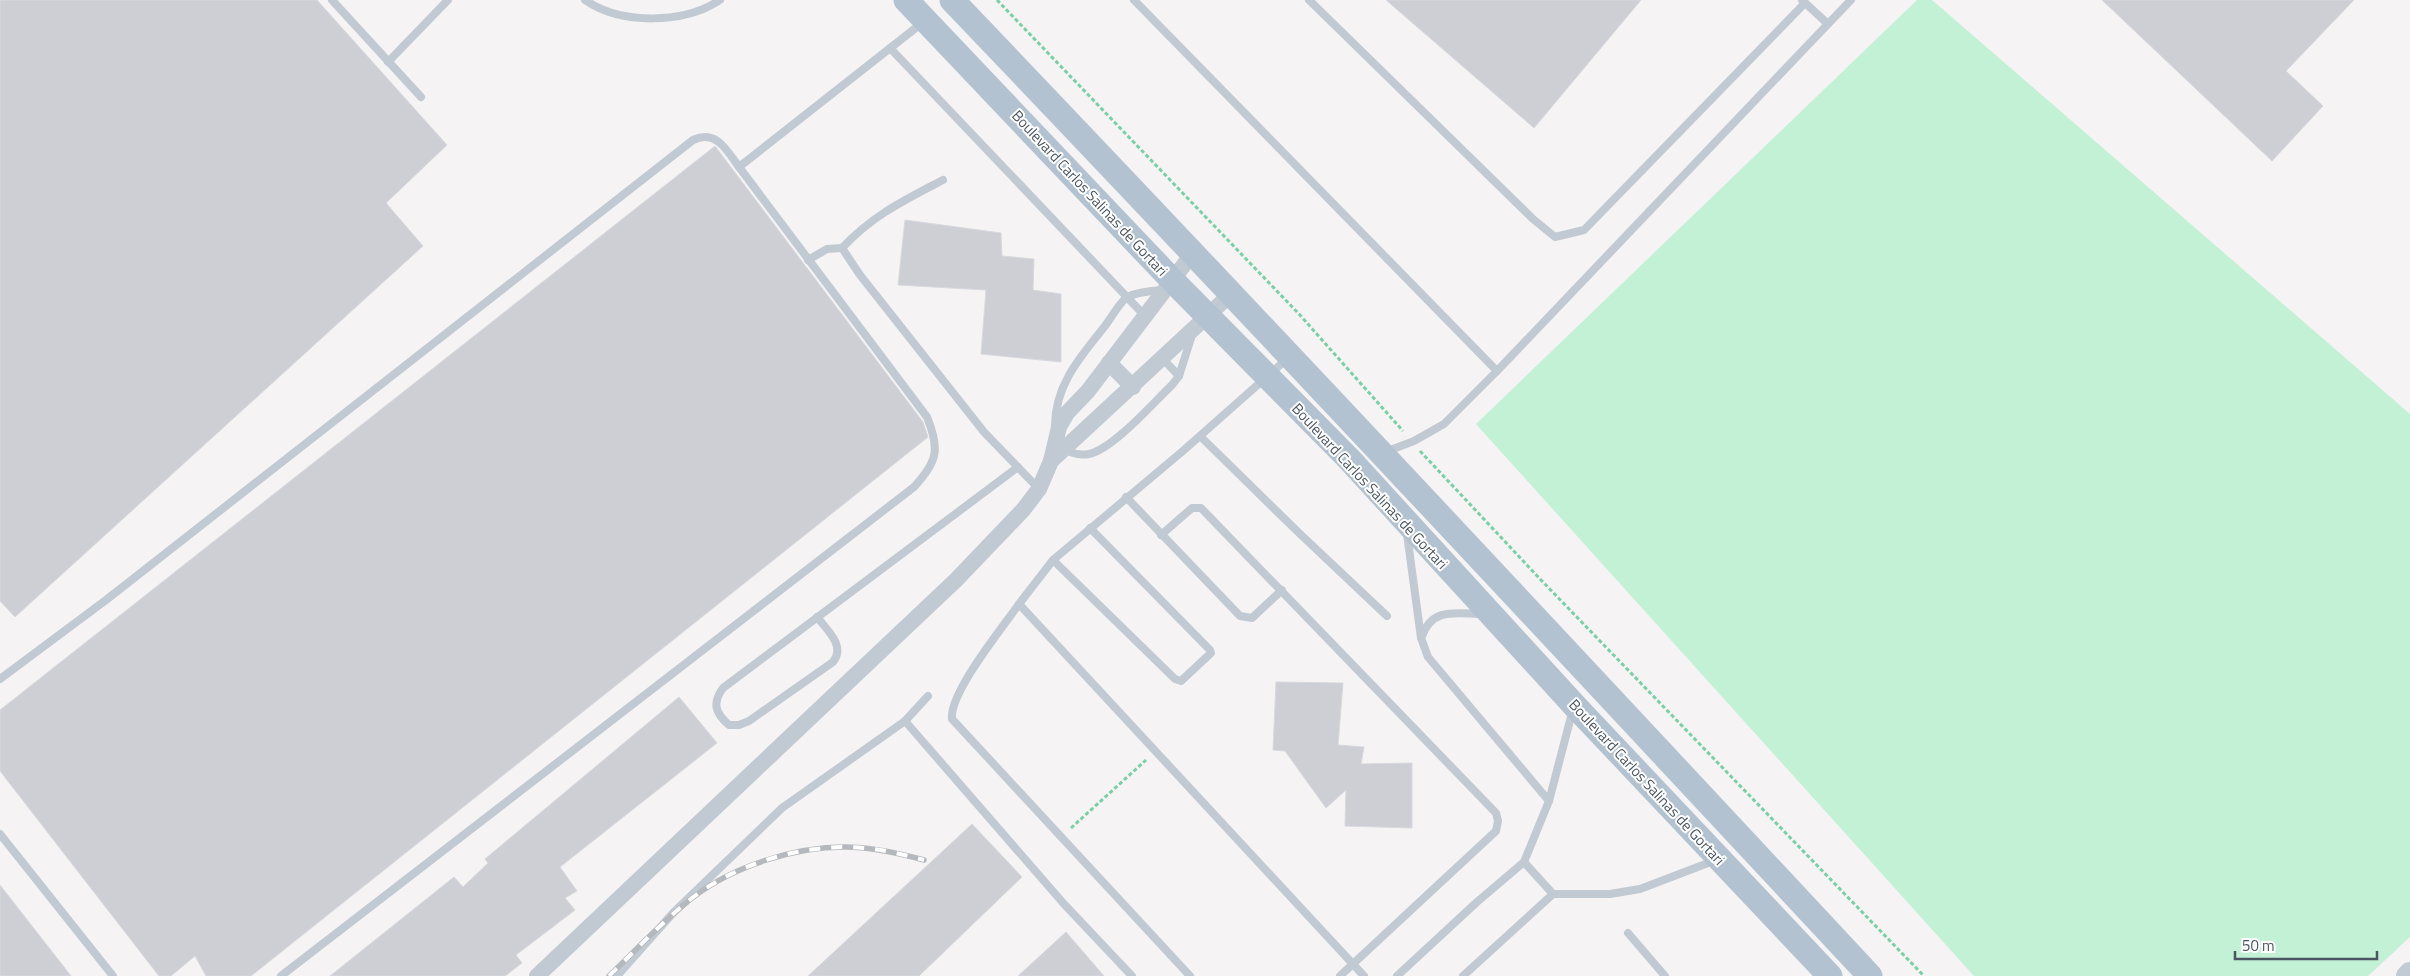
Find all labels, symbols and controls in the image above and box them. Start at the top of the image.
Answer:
street label: Boulevard Carlos Salinas de Gortari [1007,105,1173,281]
street label: Boulevard Carlos Salinas de Gortari [1287,398,1453,574]
street label: Boulevard Carlos Salinas de Gortari [1564,694,1730,870]
scale bar [2235,928,2378,960]
text: 50 m [2242,934,2275,957]

